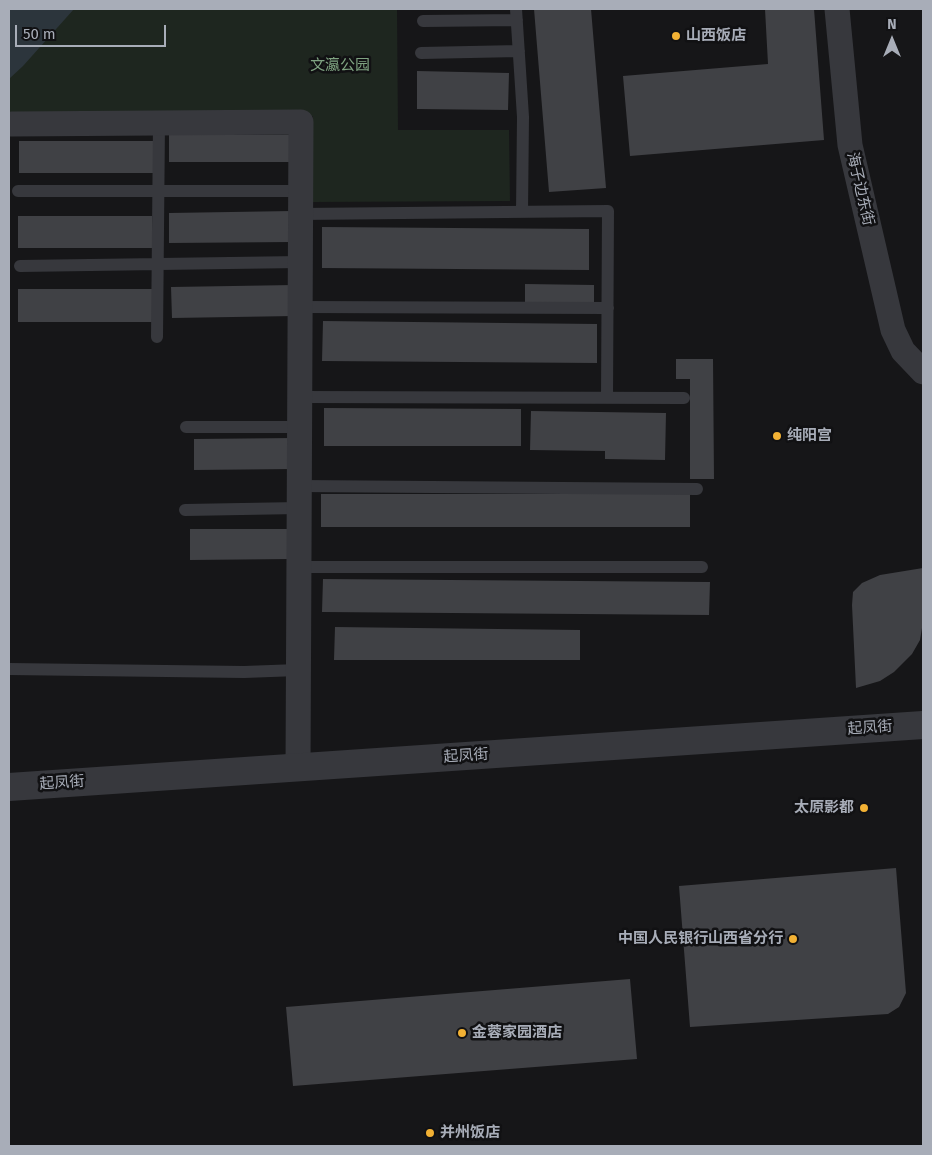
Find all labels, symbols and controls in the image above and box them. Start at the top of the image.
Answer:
scale bar [18,15,169,47]
north arrow [867,15,917,65]
text: N [887,16,897,33]
text: 50 m [23,25,56,43]
place label: 山西饭店 [686,27,746,45]
marker: 山西饭店 [670,30,682,42]
park label: 文瀛公园 [310,57,370,75]
street label: 海子边东街 [843,150,877,228]
place label: 纯阳宫 [787,427,832,445]
marker: 纯阳宫 [771,430,783,442]
street label: 起凤街 [847,717,893,739]
street label: 起凤街 [443,745,489,767]
street label: 起凤街 [39,772,85,794]
place label: 太原影都 [794,799,854,817]
marker: 太原影都 [858,802,870,814]
place label: 中国人民银行山西省分行 [618,930,783,948]
marker: 中国人民银行山西省分行 [787,933,799,945]
place label: 金蓉家园酒店 [472,1024,562,1042]
marker: 金蓉家园酒店 [456,1027,468,1039]
place label: 并州饭店 [440,1124,500,1142]
marker: 并州饭店 [424,1127,436,1139]

